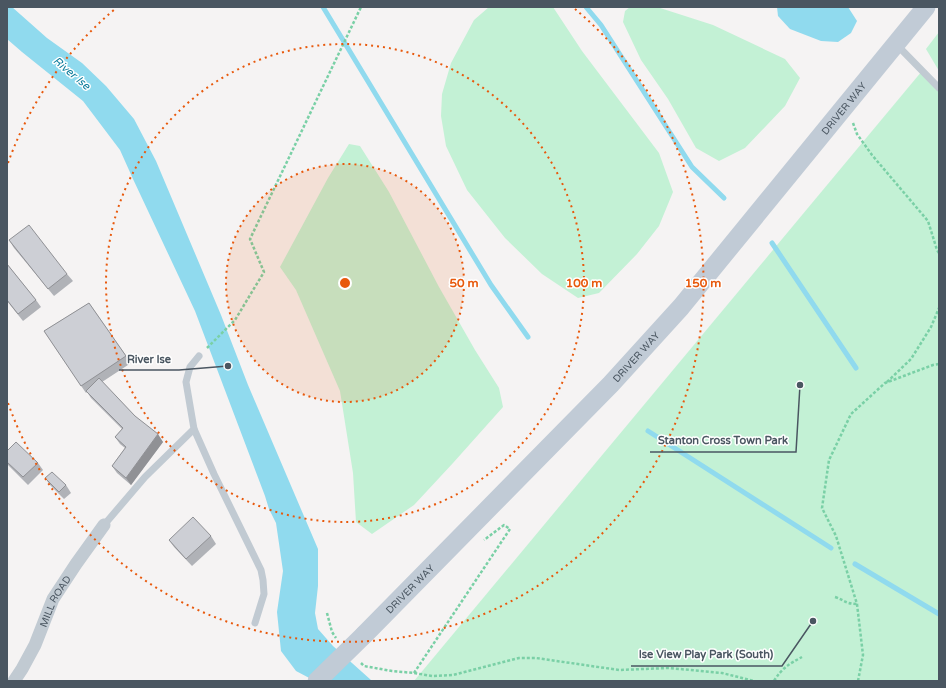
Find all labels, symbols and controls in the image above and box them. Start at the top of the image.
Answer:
water label: River Ise [51,54,93,93]
street label: DRIVER WAY [819,80,869,137]
centre of rings [338,276,352,290]
text: 50 m [449,276,479,290]
text: 100 m [566,276,602,290]
text: 150 m [685,276,721,290]
street label: DRIVER WAY [611,329,663,385]
callout: River Ise [119,347,179,370]
text: River Ise [127,353,172,366]
callout: Stanton Cross Town Park [650,429,796,452]
text: Stanton Cross Town Park [658,434,788,447]
street label: DRIVER WAY [384,562,437,616]
street label: MILL ROAD [38,573,74,629]
callout: Ise View Play Park (South) [631,643,782,666]
text: Ise View Play Park (South) [639,648,774,662]

